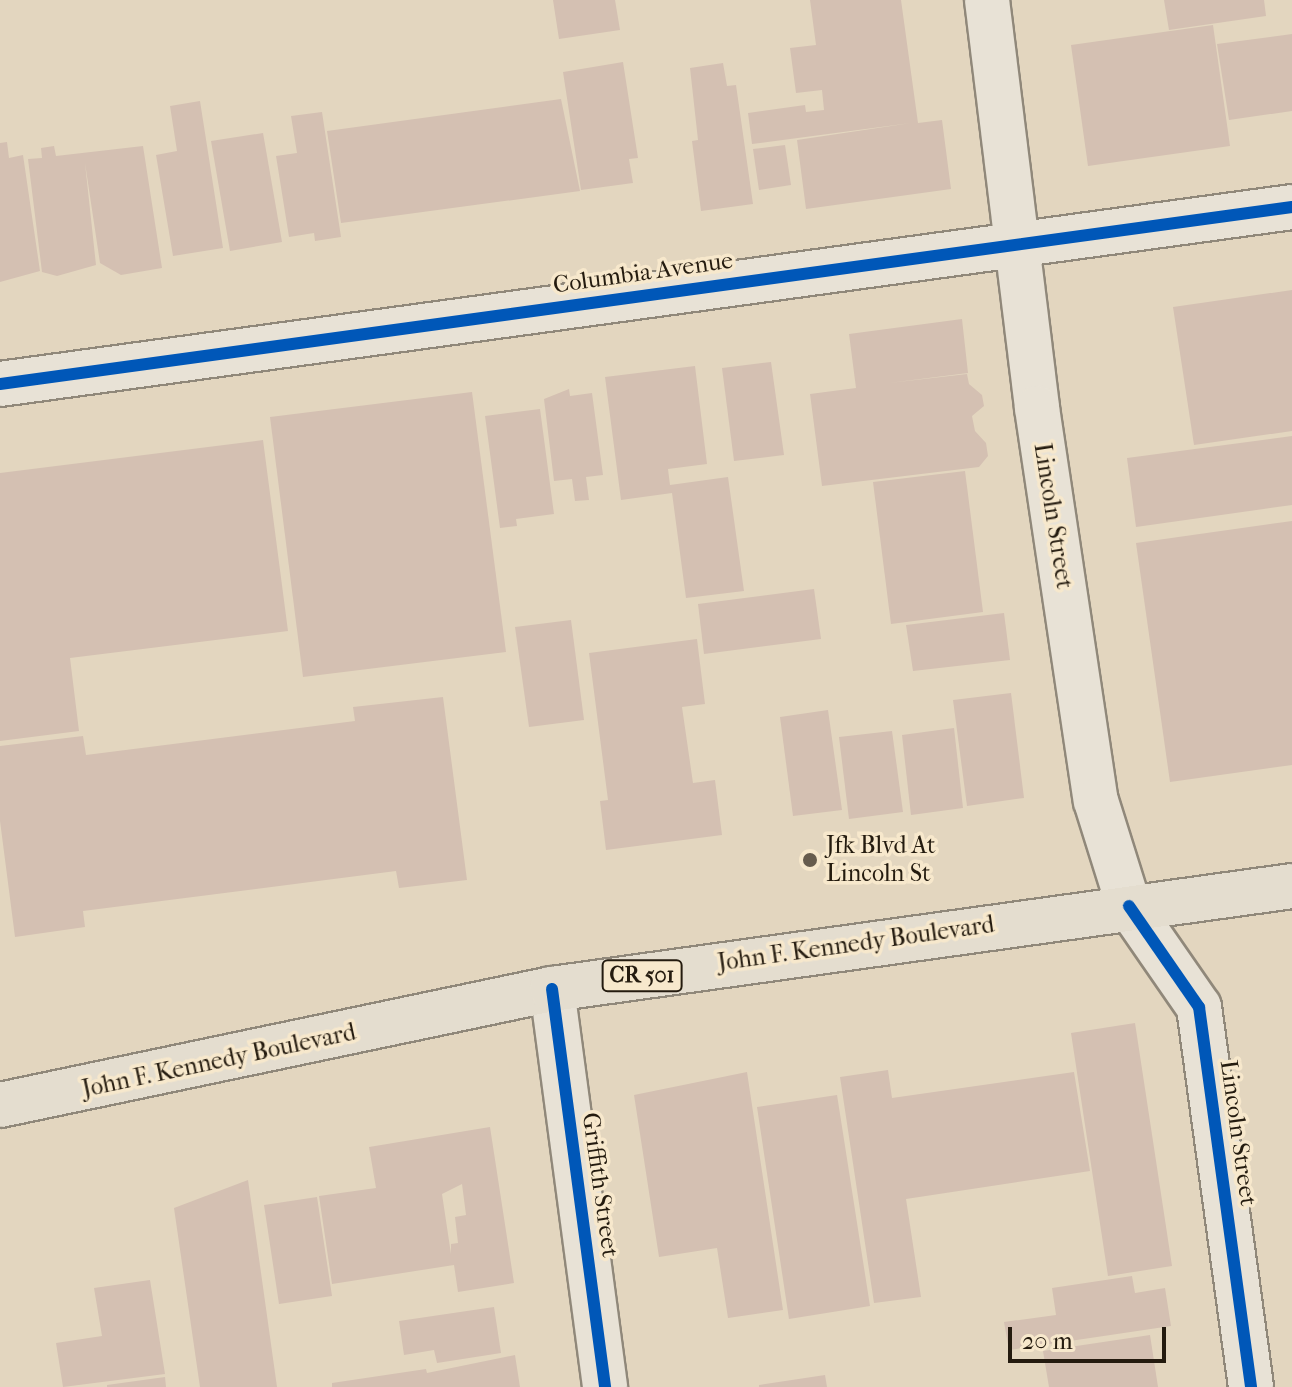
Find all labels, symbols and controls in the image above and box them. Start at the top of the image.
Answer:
street label: Columbia Avenue [551,246,735,300]
street label: Lincoln Street [1027,441,1079,591]
place label: Jfk Blvd At Lincoln St [826,832,936,888]
marker: Jfk Blvd At Lincoln St [801,851,819,869]
street label: John F. Kennedy Boulevard [716,910,996,978]
road number: CR 501 [600,958,684,994]
street label: John F. Kennedy Boulevard [80,1018,358,1104]
street label: Lincoln Street [1214,1058,1262,1208]
street label: Griffith Street [576,1111,624,1259]
scale bar [1012,1311,1170,1361]
text: 20 m [1022,1327,1073,1355]

